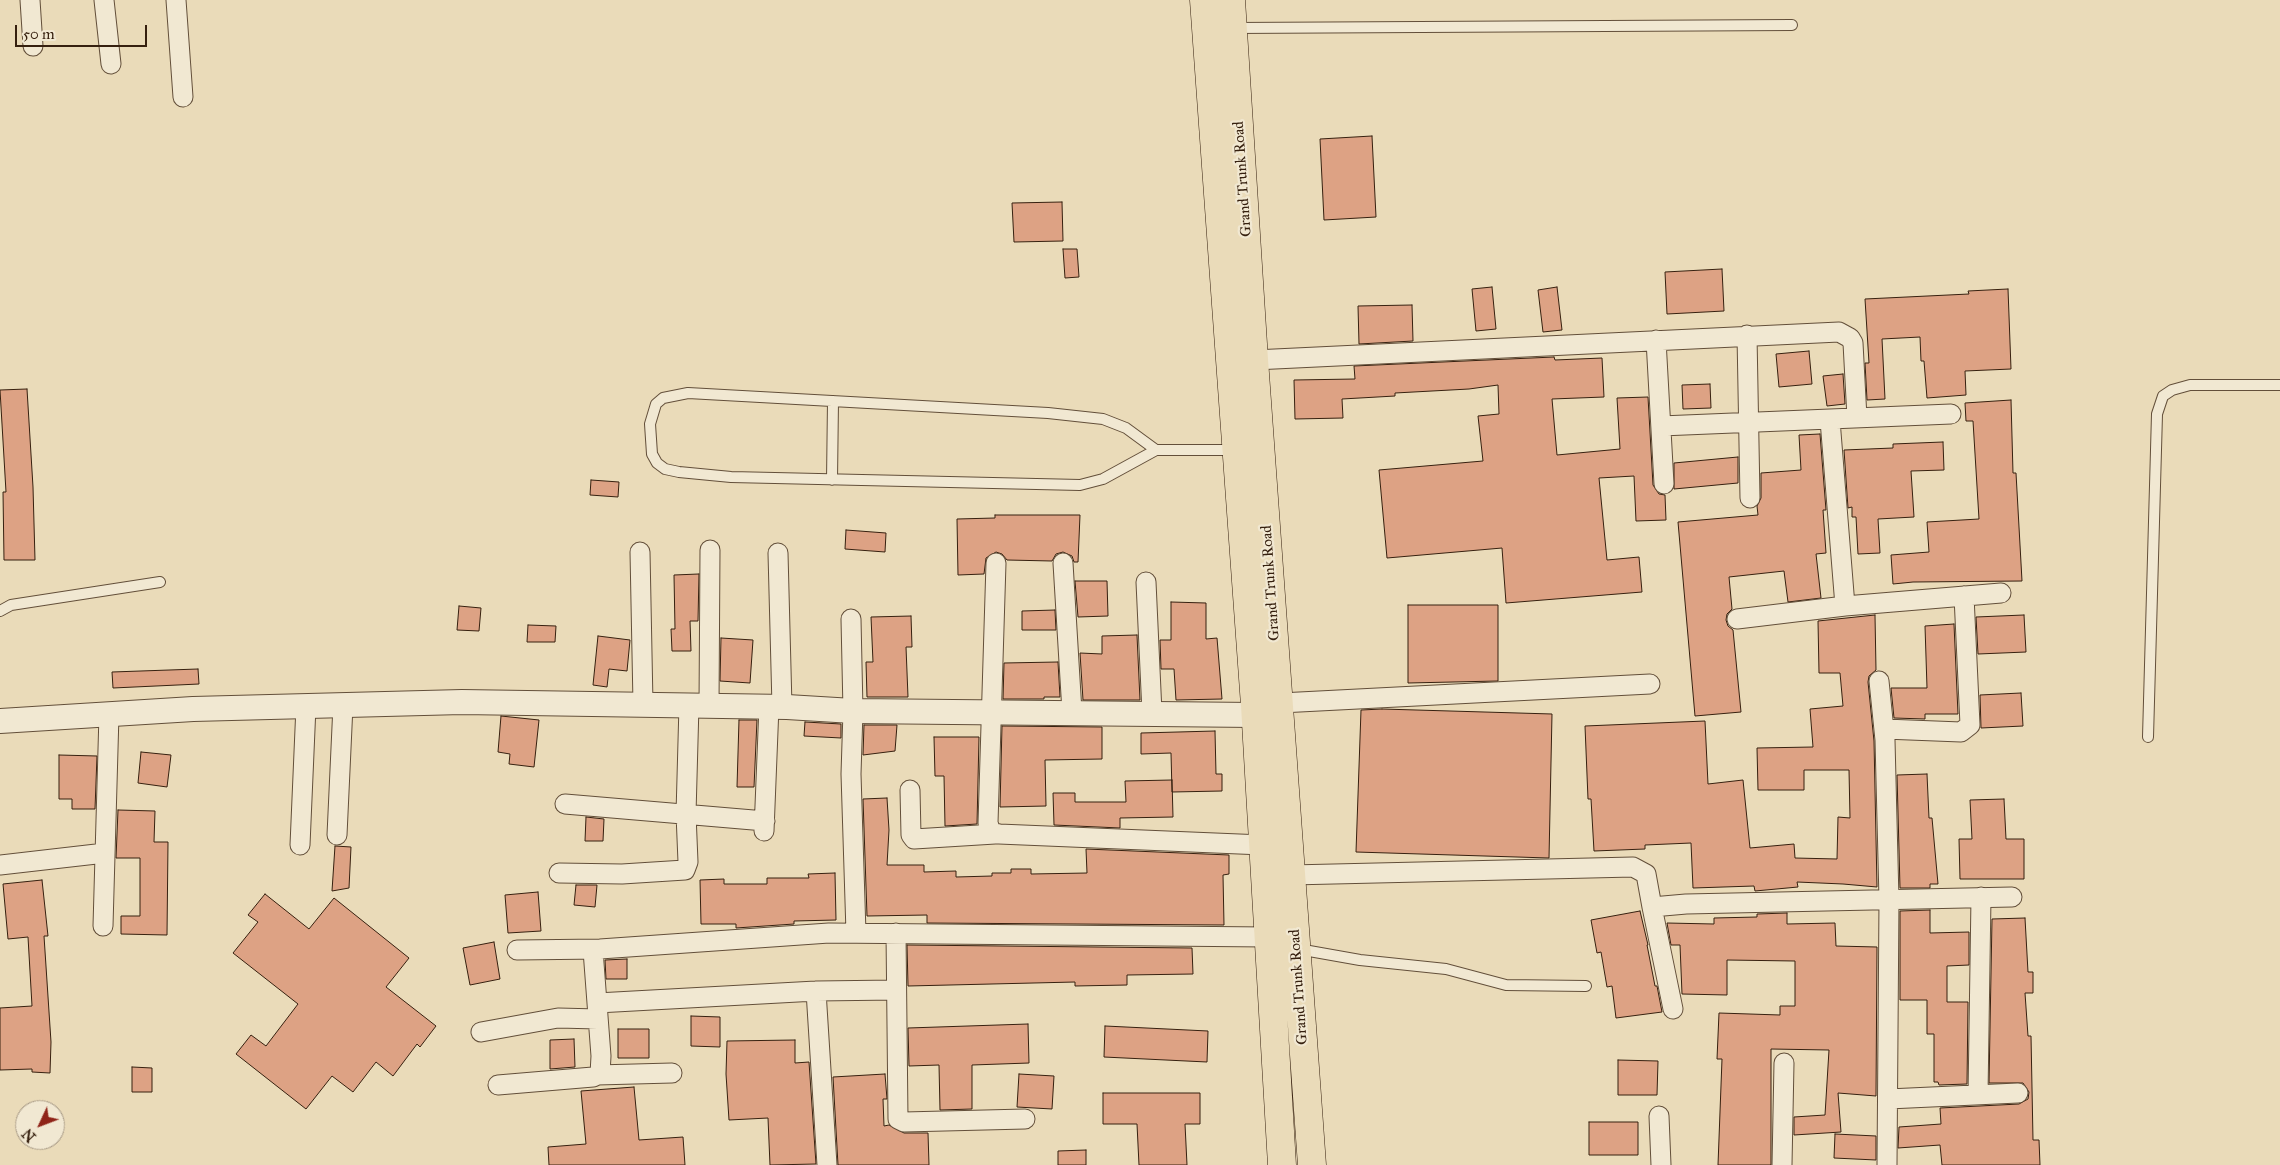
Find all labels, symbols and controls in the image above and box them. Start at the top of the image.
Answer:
scale bar [18,15,150,47]
text: 50 m [23,25,55,43]
street label: Grand Trunk Road [1230,121,1256,237]
street label: Grand Trunk Road [1258,525,1284,641]
street label: Grand Trunk Road [1286,929,1312,1045]
north arrow [15,1100,65,1150]
text: N [19,1125,40,1145]

